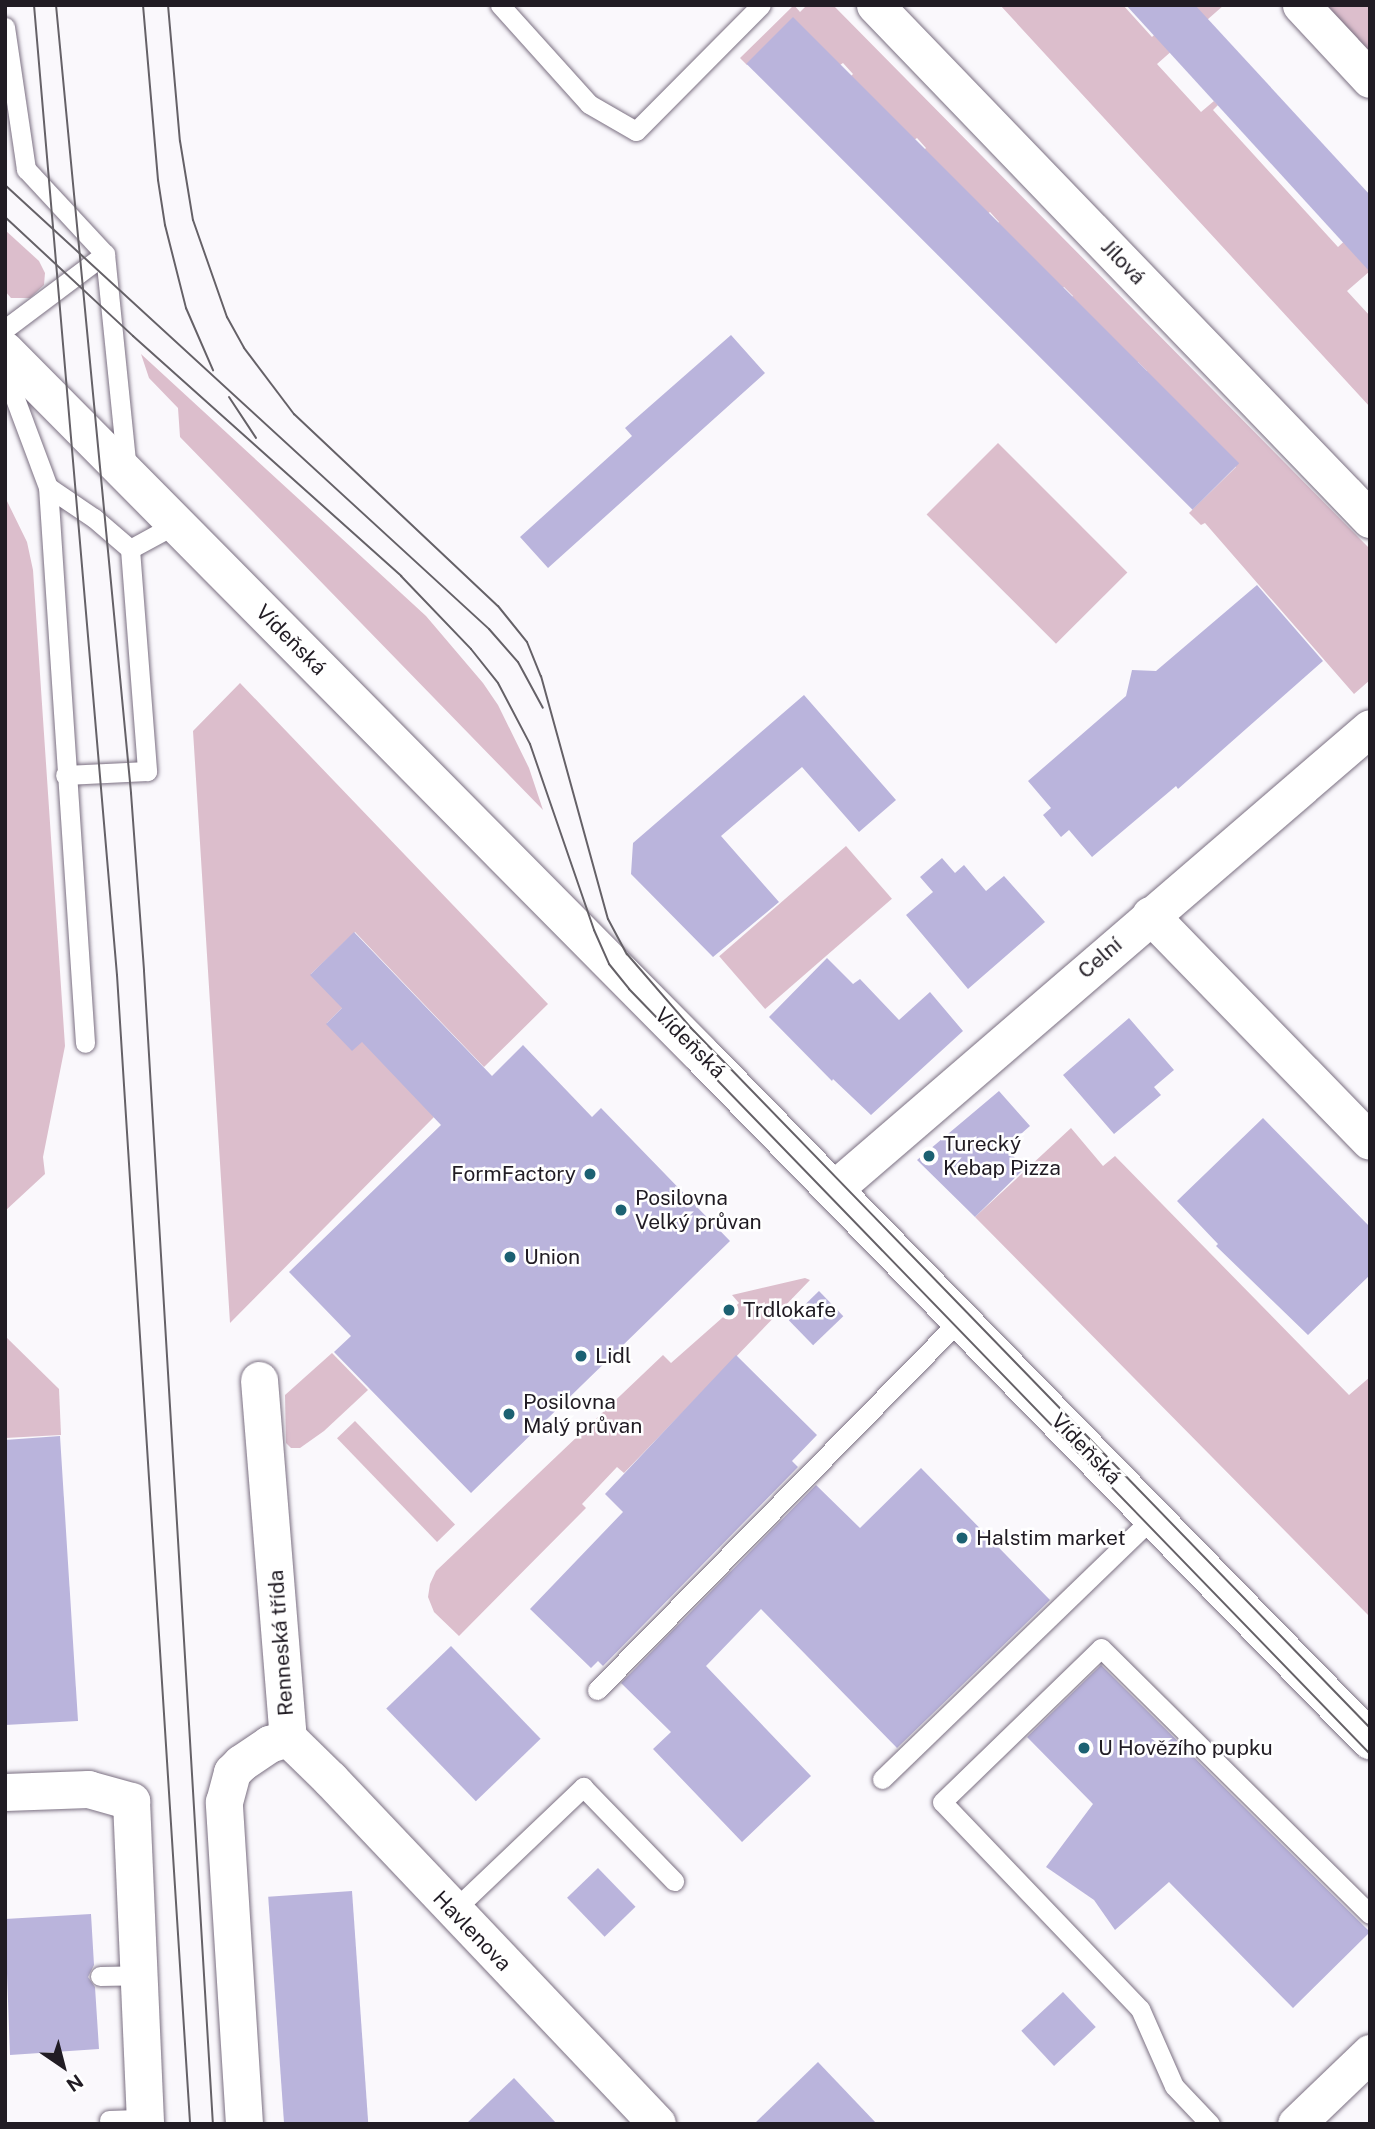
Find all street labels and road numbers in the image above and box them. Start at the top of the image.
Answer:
street label: Jílová [1096,234,1150,290]
street label: Vídeňská [251,600,331,680]
street label: Celní [1073,932,1127,984]
street label: Vídeňská [650,1003,730,1083]
street label: Vídeňská [1046,1408,1126,1490]
street label: Renneská třída [263,1569,299,1717]
street label: Havlenova [428,1886,516,1976]

